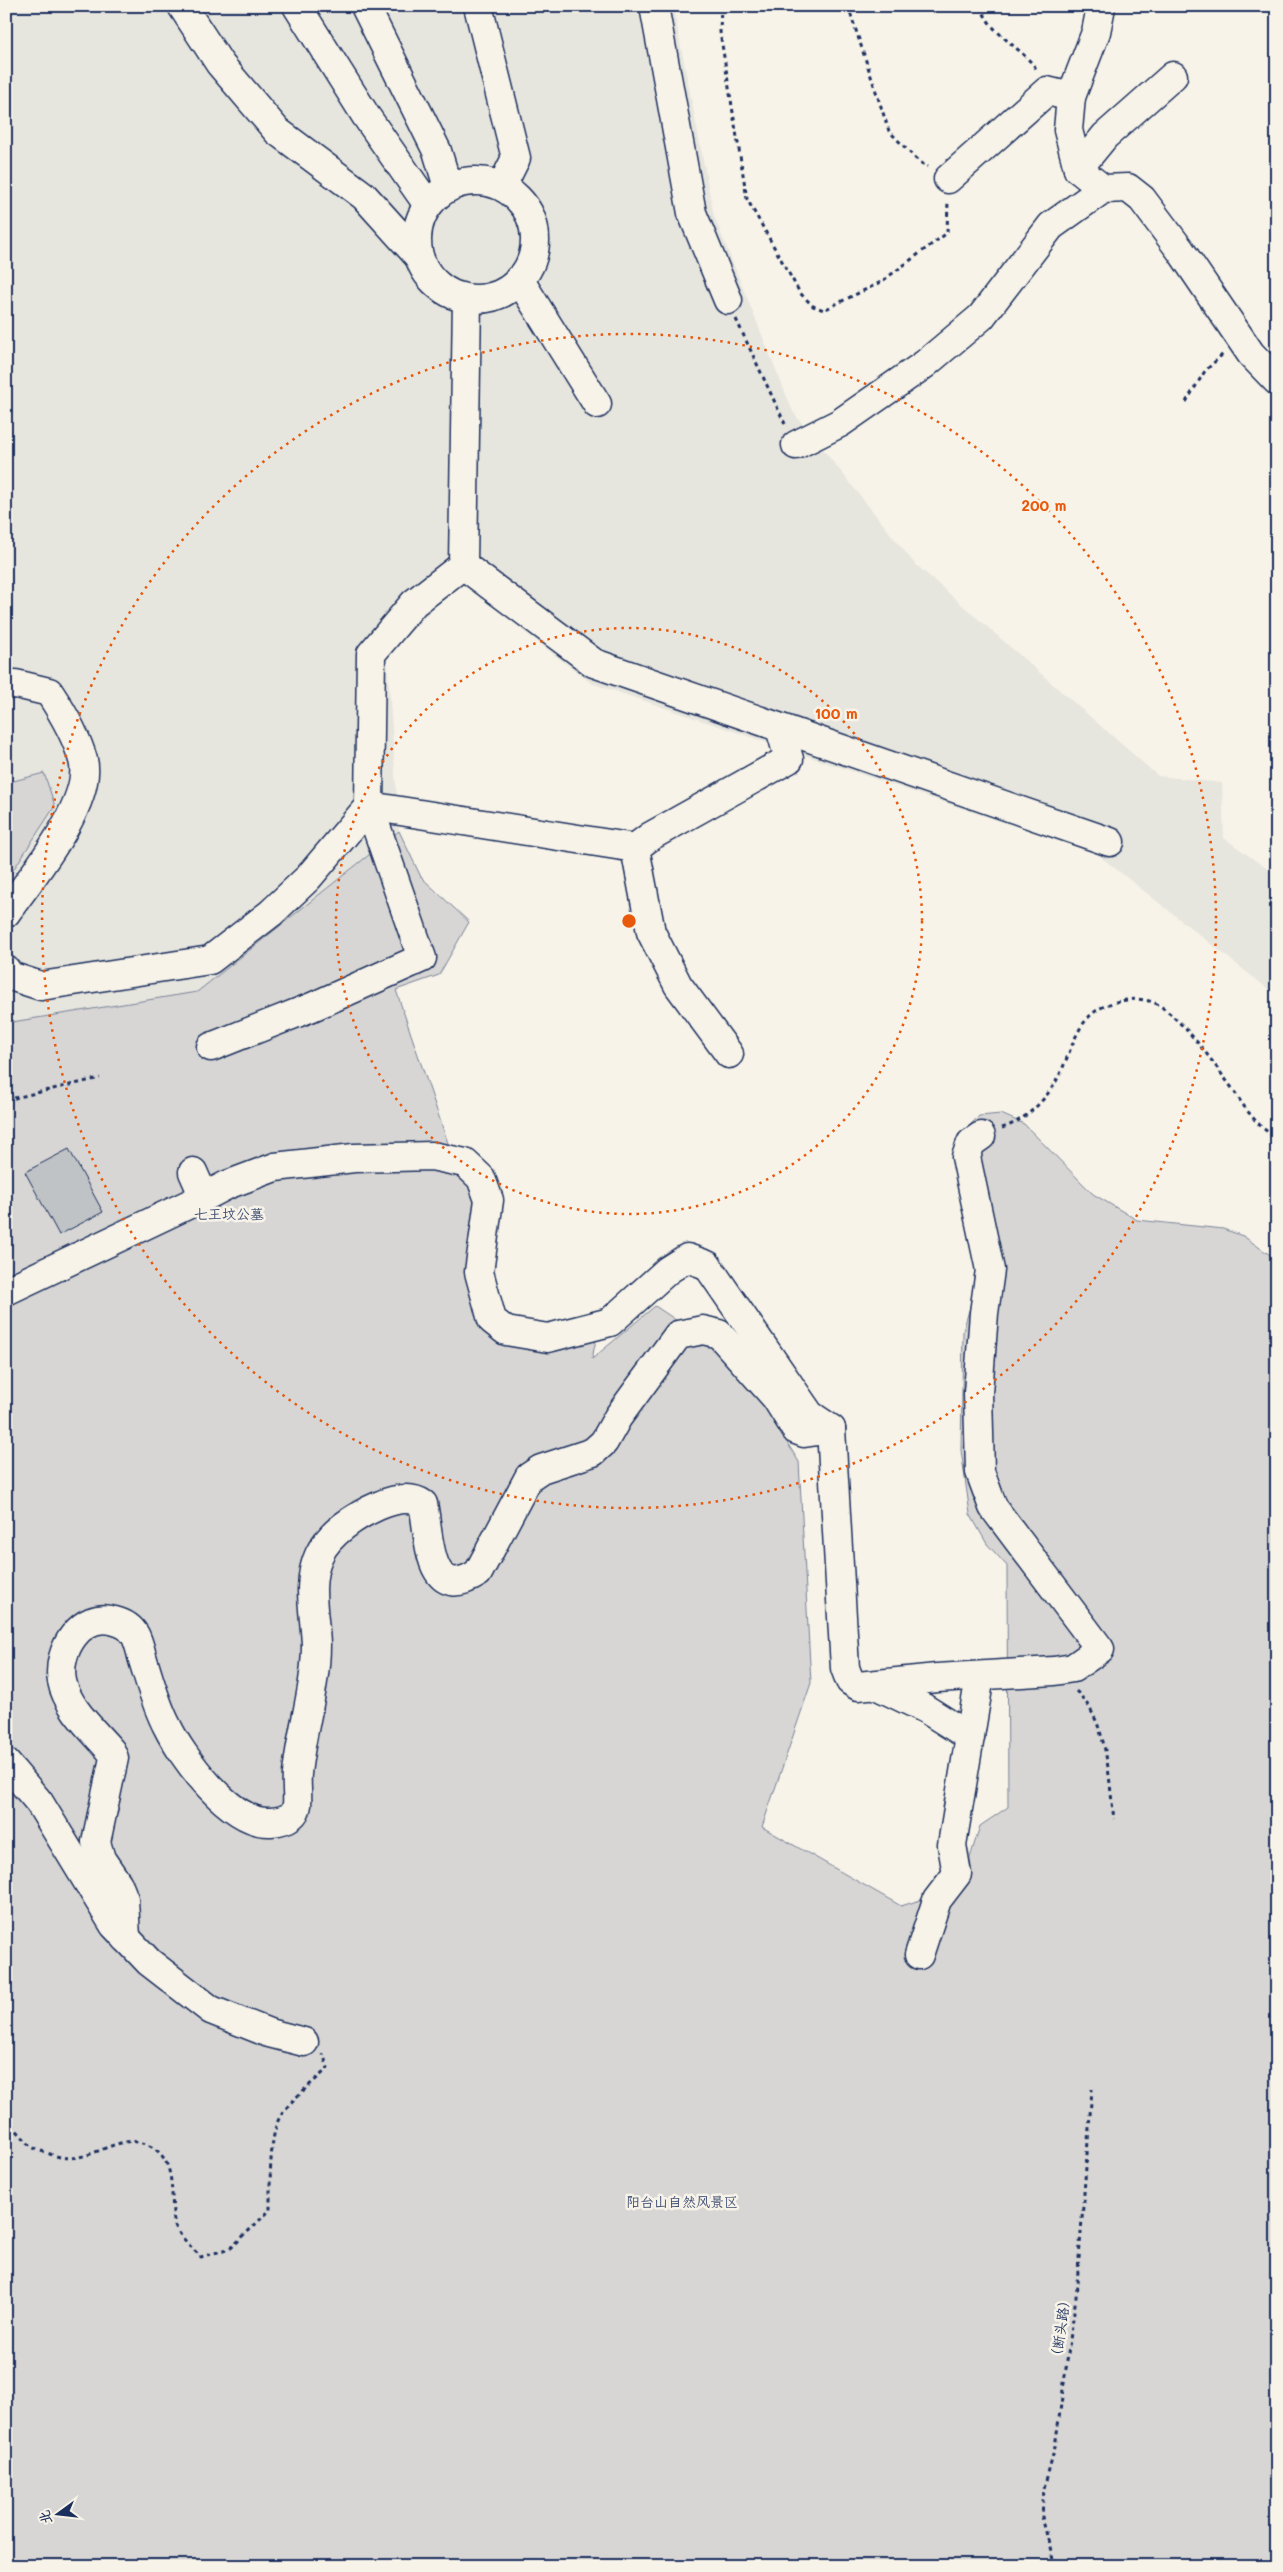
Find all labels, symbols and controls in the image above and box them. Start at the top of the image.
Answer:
text: 200 m [1022,495,1067,515]
text: 100 m [814,703,858,723]
centre of rings [620,912,638,930]
park label: 七王坟公墓 [194,1204,264,1223]
park label: 阳台山自然风景区 [626,2192,738,2211]
street label: （断头路） [1046,2292,1074,2364]
north arrow [32,2490,82,2540]
text: 北 [34,2508,56,2527]

